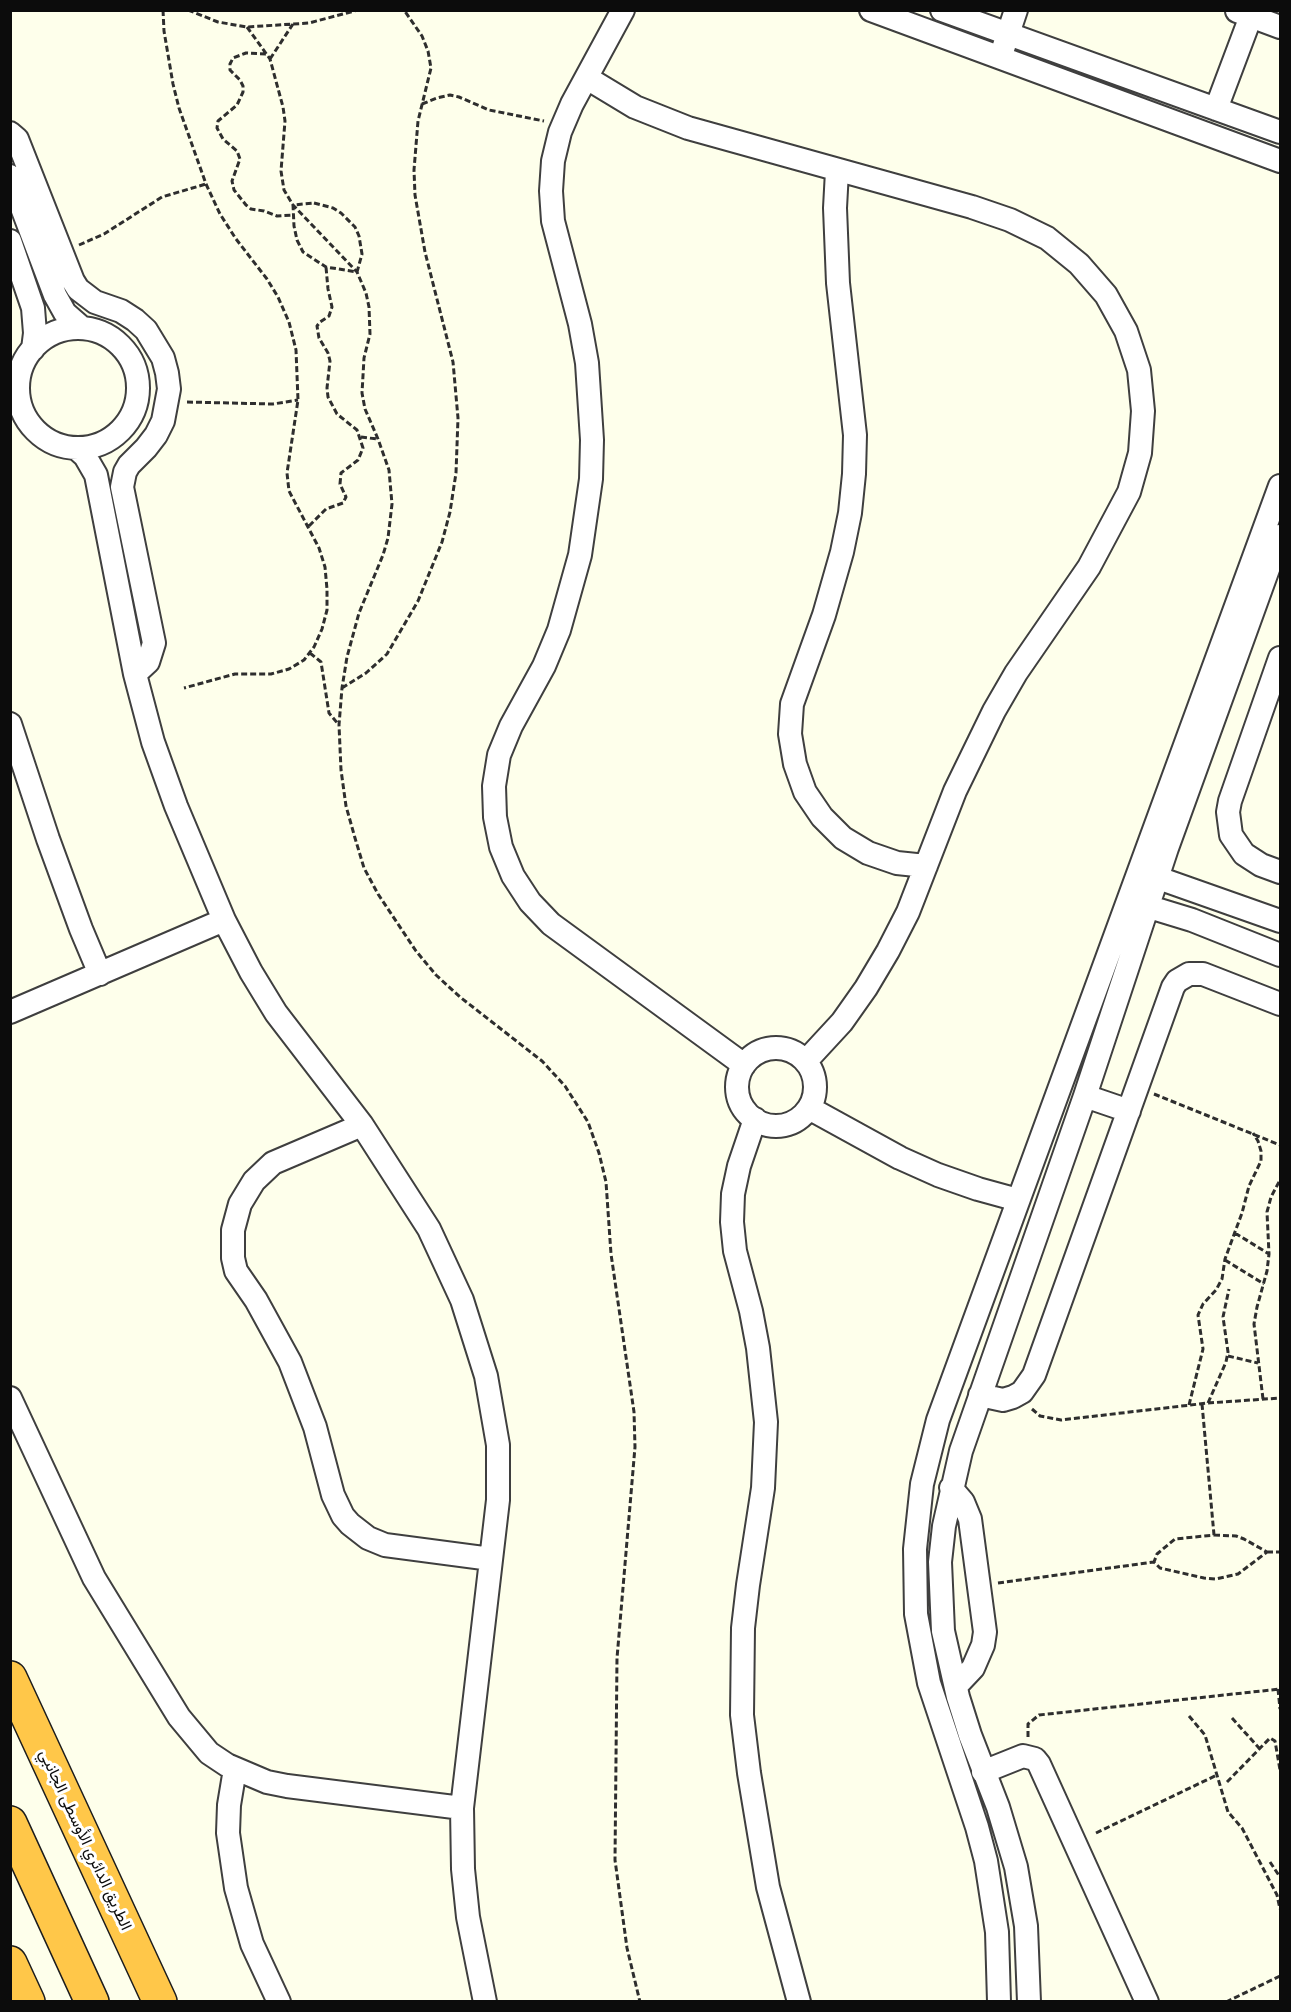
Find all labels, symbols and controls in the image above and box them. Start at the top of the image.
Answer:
street label: الطريق الدائري الأوسطى الجانبي [35,1747,135,1933]

